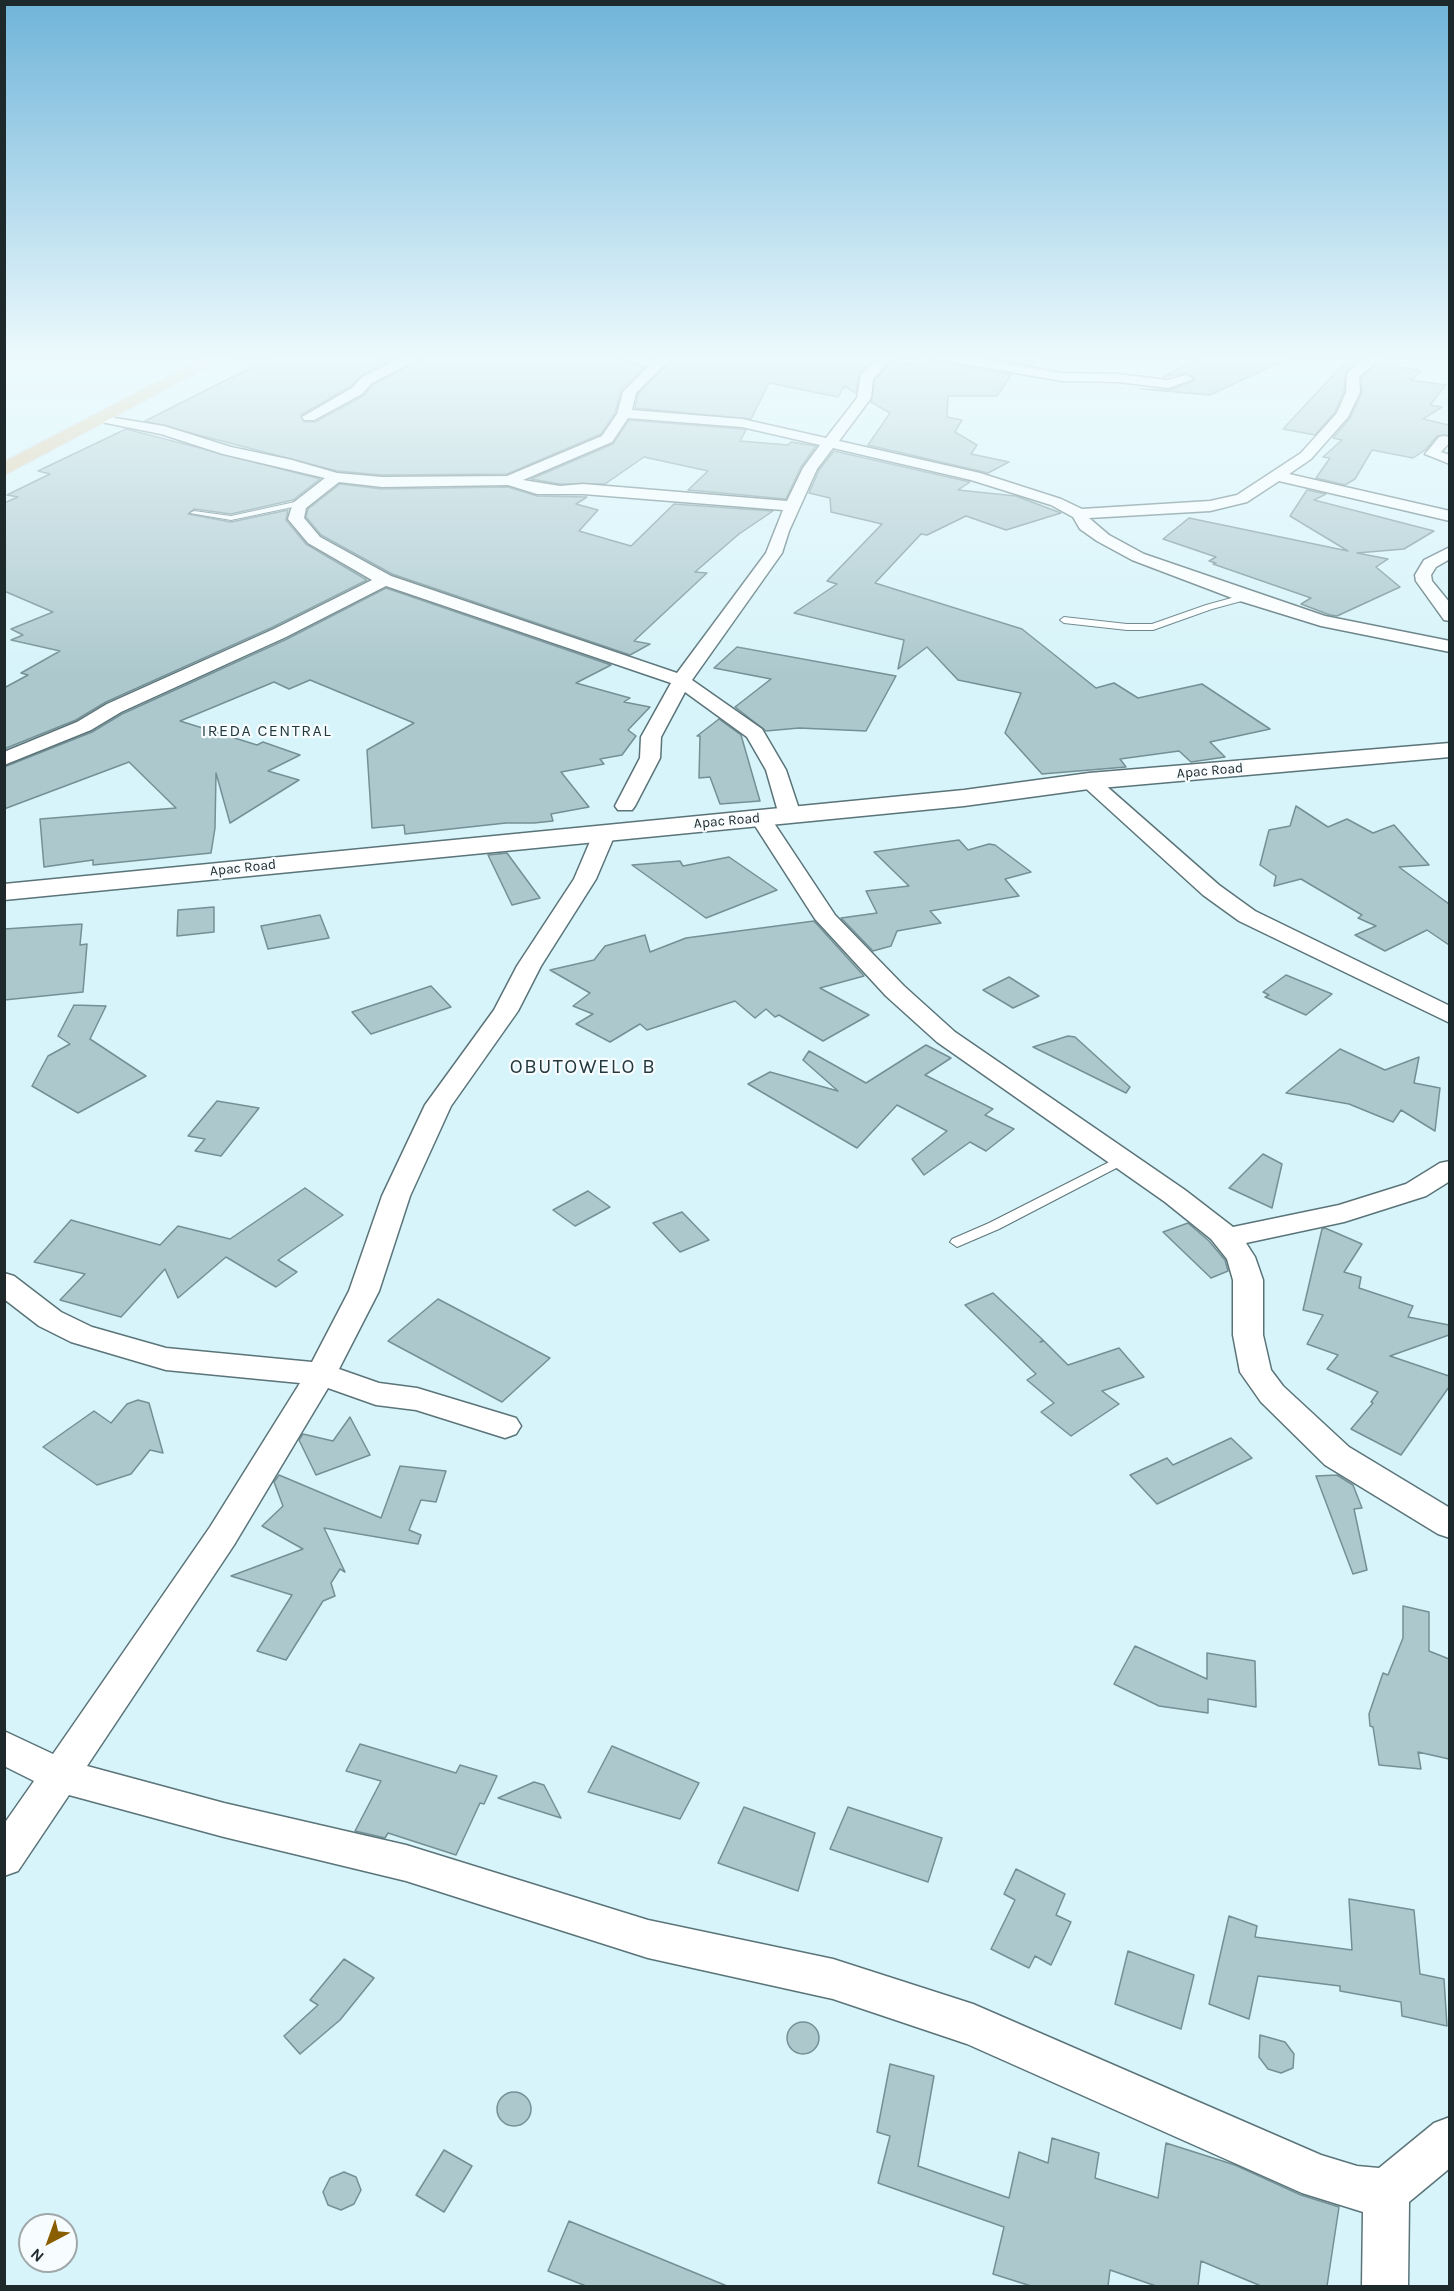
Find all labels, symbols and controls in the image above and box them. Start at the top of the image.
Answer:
district label: IREDA CENTRAL [202,721,332,741]
street label: Apac Road [1176,760,1244,782]
street label: Apac Road [693,810,761,832]
street label: Apac Road [209,856,277,880]
district label: OBUTOWELO B [510,1055,656,1079]
north arrow [18,2213,78,2273]
text: N [27,2245,48,2266]

